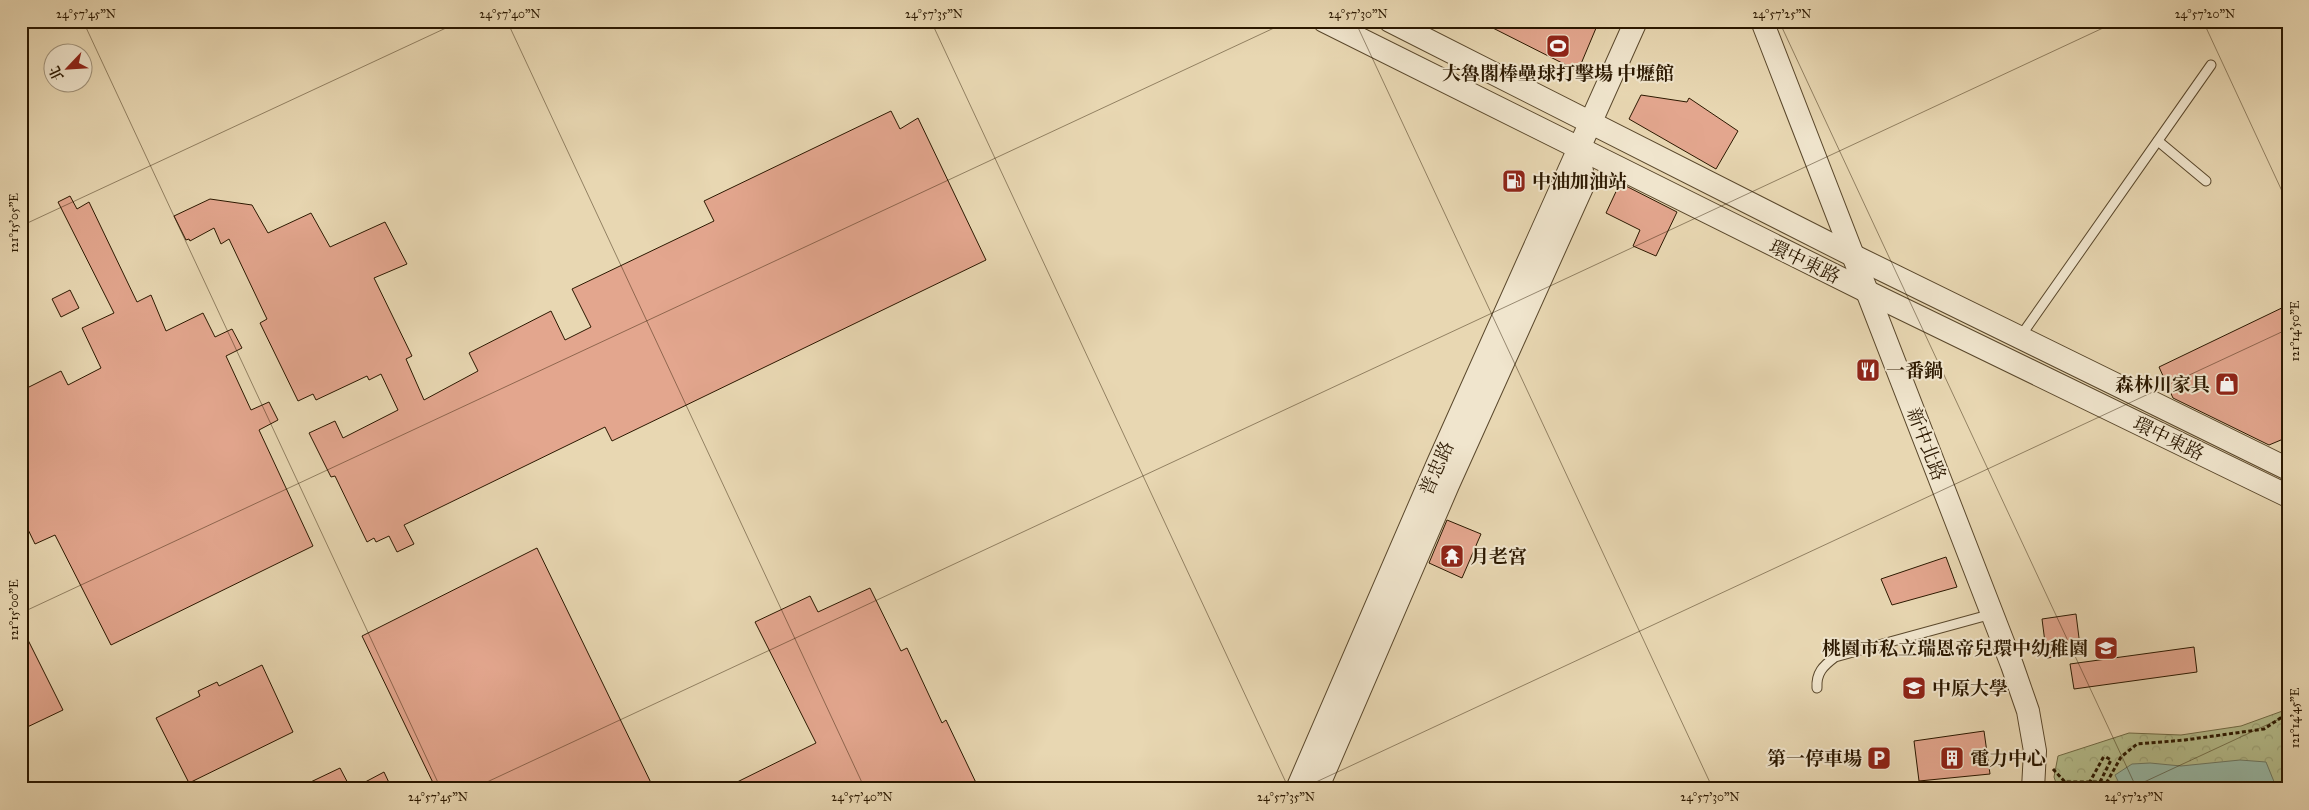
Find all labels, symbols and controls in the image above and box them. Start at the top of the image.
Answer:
text: 24°57'45"N [56,7,116,21]
text: 24°57'40"N [479,7,541,21]
text: 24°57'35"N [905,7,963,21]
text: 24°57'30"N [1328,7,1388,21]
text: 24°57'25"N [1752,7,1812,21]
text: 24°57'20"N [2175,7,2235,21]
sports icon: 大魯閣棒壘球打擊場 中壢館 [1545,33,1571,59]
north arrow [42,42,92,92]
place label: 大魯閣棒壘球打擊場 中壢館 [1442,62,1674,85]
text: 北 [46,63,67,83]
fuel station icon: 中油加油站 [1501,168,1527,194]
place label: 中油加油站 [1532,170,1627,193]
text: 121°15'05"E [7,193,21,253]
street label: 環中東路 [1766,234,1844,288]
text: 121°14'50"E [2288,300,2302,361]
restaurant icon: 一番鍋 [1855,357,1881,383]
place label: 一番鍋 [1886,359,1943,382]
shop icon: 森林川家具 [2214,371,2240,397]
place label: 森林川家具 [2115,373,2210,396]
street label: 新中北路 [1902,405,1951,484]
street label: 環中東路 [2130,411,2208,465]
street label: 普忠路 [1414,437,1459,499]
temple icon: 月老宮 [1439,543,1465,569]
place label: 月老宮 [1470,545,1527,568]
text: 121°15'00"E [7,579,21,641]
school or university icon: 桃園市私立瑞恩帝兒環中幼稚園 [2093,635,2119,661]
place label: 桃園市私立瑞恩帝兒環中幼稚園 [1822,637,2088,660]
school or university icon: 中原大學 [1901,675,1927,701]
place label: 中原大學 [1932,677,2008,700]
text: 121°14'45"E [2288,687,2302,748]
parking icon: 第一停車場 [1866,745,1892,771]
building icon: 電力中心 [1939,745,1965,771]
place label: 第一停車場 [1767,747,1862,770]
place label: 電力中心 [1970,747,2046,770]
text: 24°57'45"N [408,790,468,804]
text: 24°57'40"N [831,790,893,804]
text: 24°57'35"N [1257,790,1315,804]
text: 24°57'30"N [1680,790,1740,804]
text: 24°57'25"N [2104,790,2164,804]

